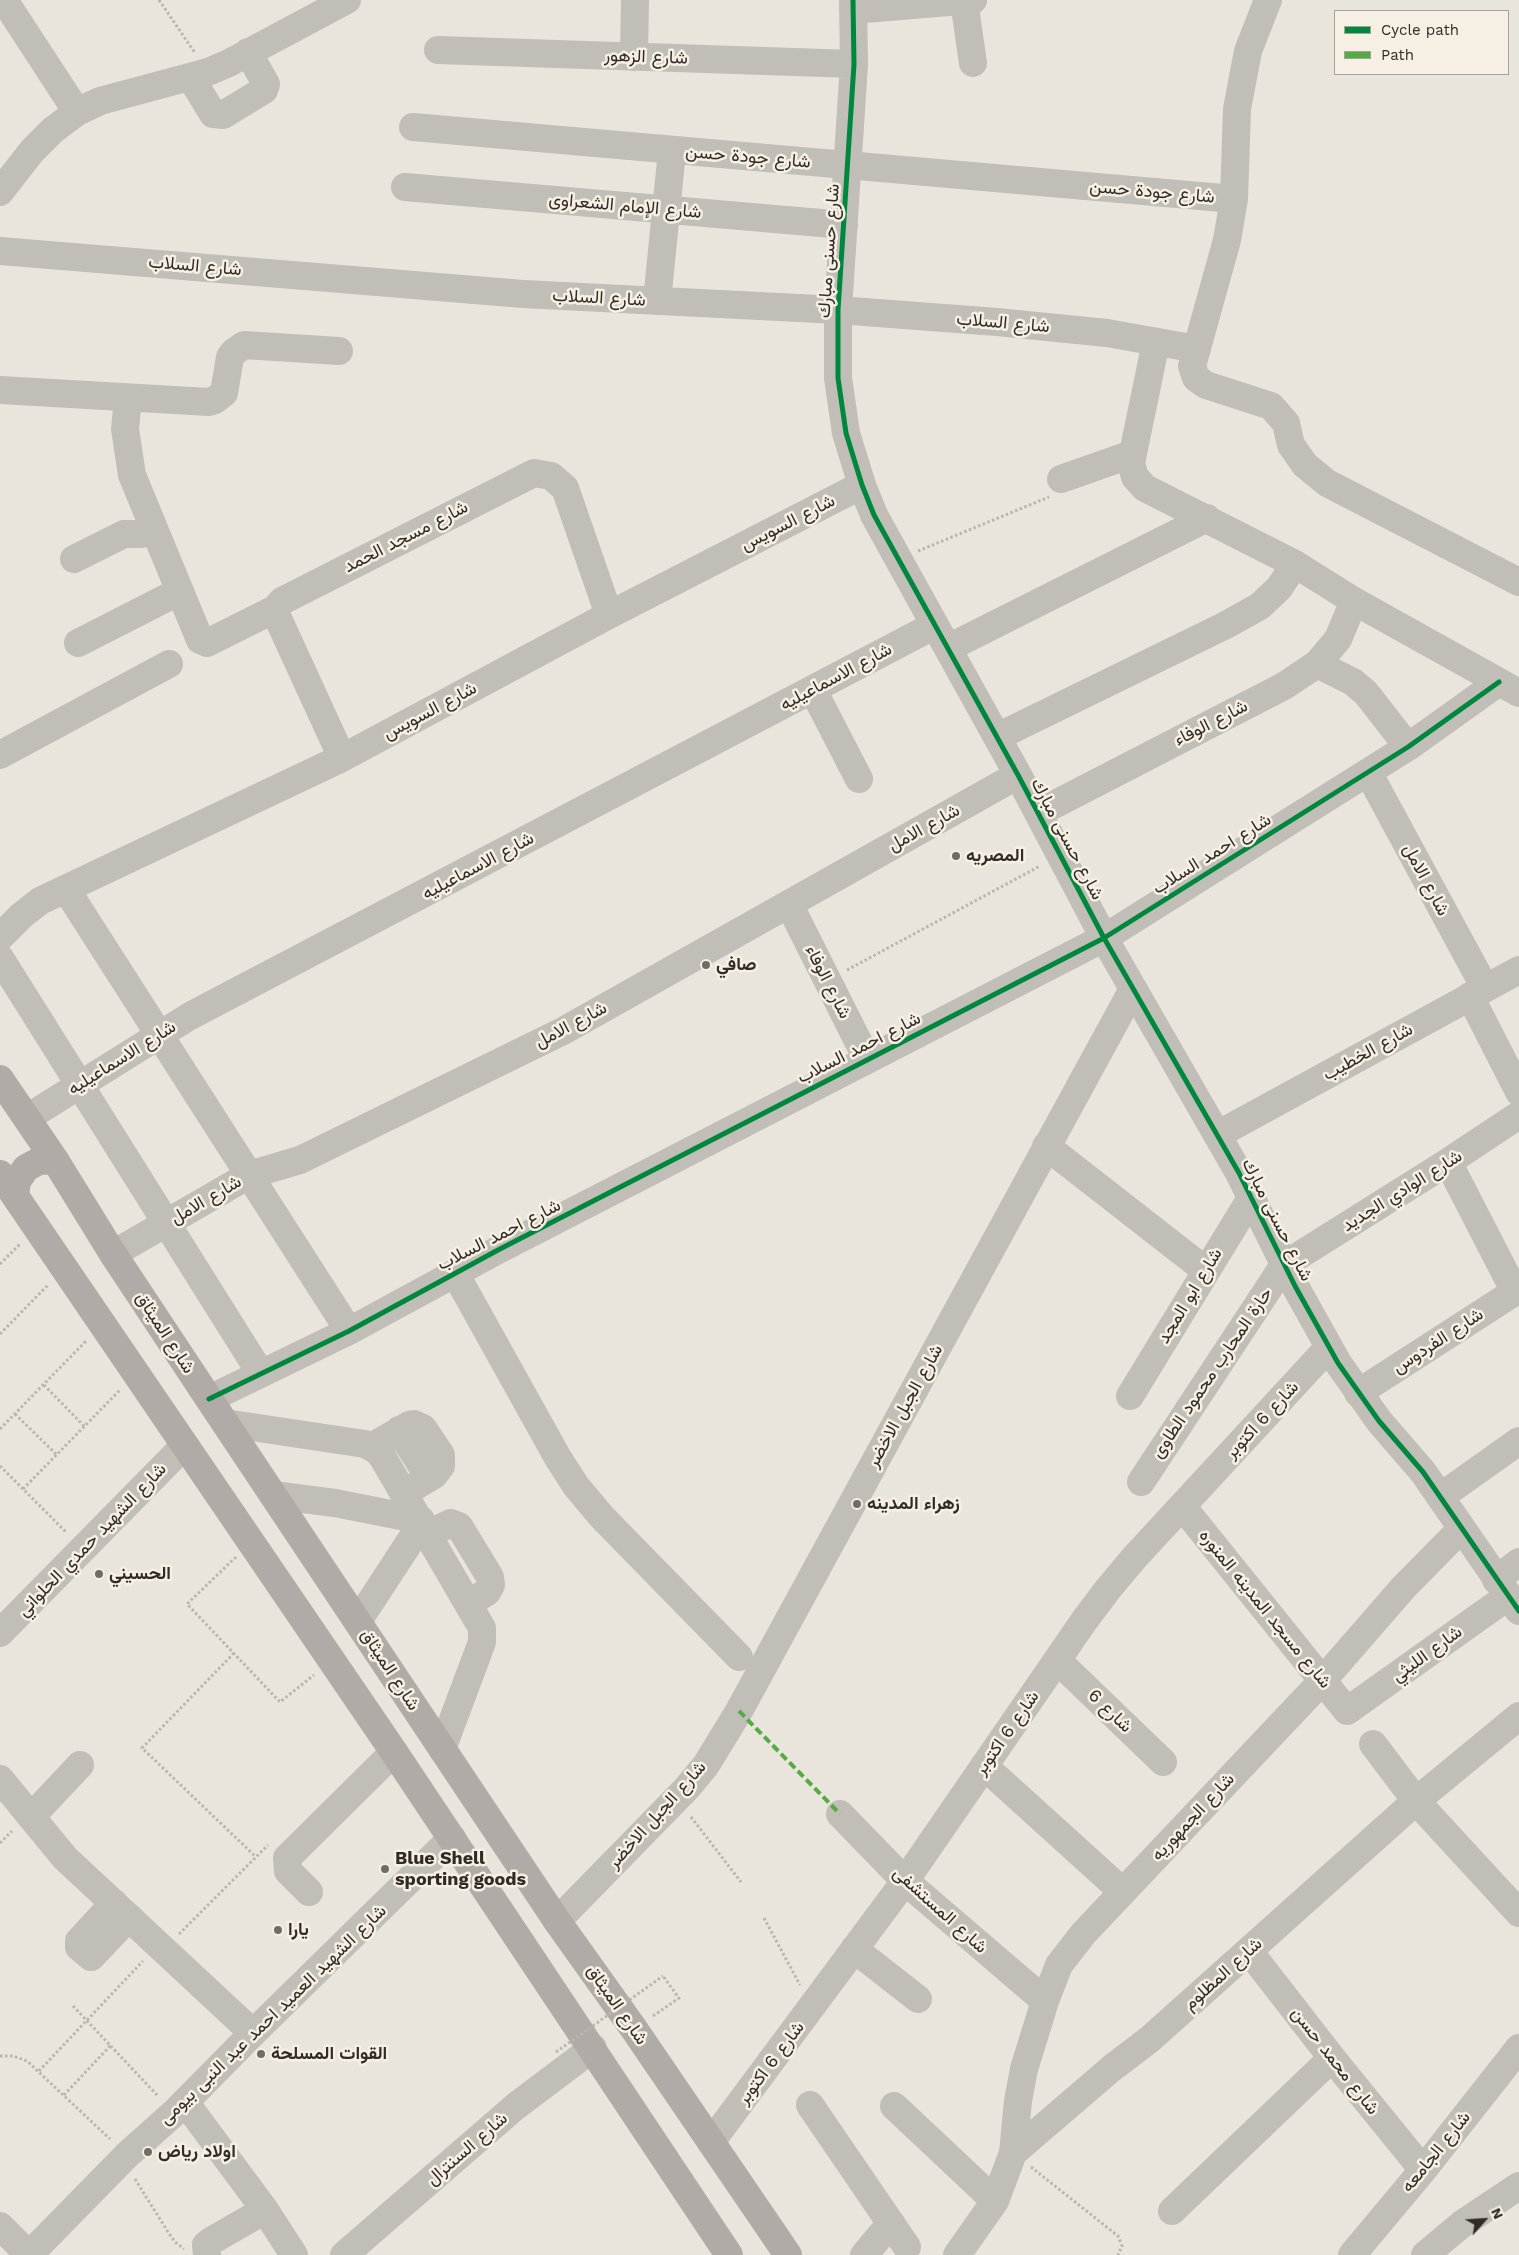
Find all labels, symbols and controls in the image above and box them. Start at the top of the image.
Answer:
legend [1334,10,1509,75]
text: Cycle path [1381,21,1459,39]
street label: شارع الزهور [604,45,688,69]
text: Path [1381,46,1414,64]
street label: شارع جودة حسن [684,141,812,173]
street label: شارع جودة حسن [1088,176,1216,208]
street label: شارع حسنى مبارك [814,183,844,319]
street label: شارع الإمام الشعراوى [548,189,702,223]
street label: شارع السلاب [147,251,243,281]
street label: شارع السلاب [552,285,646,311]
street label: شارع السلاب [955,308,1051,338]
street label: شارع السويس [737,490,839,556]
street label: شارع مسجد الحمد [340,496,472,578]
street label: شارع الاسماعيليه [776,638,896,716]
street label: شارع السويس [380,677,480,745]
street label: شارع الوفاء [1170,695,1252,751]
street label: شارع حسنى مبارك [1026,774,1108,904]
street label: شارع الامل [884,800,964,856]
street label: شارع احمد السلاب [1149,809,1275,899]
street label: شارع الاسماعيليه [418,827,538,905]
street label: شارع الامل [1398,840,1454,920]
place label: المصريه [966,845,1024,867]
marker: المصريه [950,850,962,862]
street label: شارع الوفاء [800,941,856,1023]
place label: صافي [716,954,756,976]
marker: صافي [700,959,712,971]
street label: شارع الامل [531,997,611,1053]
street label: شارع احمد السلاب [794,1008,924,1088]
street label: شارع الاسماعيليه [64,1016,180,1100]
street label: شارع الخطيب [1319,1018,1417,1086]
street label: شارع الوادي الجديد [1338,1145,1466,1237]
street label: شارع حسنى مبارك [1237,1155,1317,1285]
street label: شارع الامل [167,1171,245,1229]
street label: شارع احمد السلاب [434,1195,564,1275]
street label: شارع ابو المجد [1153,1244,1227,1348]
street label: حارة المحارب محمود الطاوى [1147,1284,1277,1462]
street label: شارع الميثاق [131,1288,199,1378]
street label: شارع الفردوس [1388,1304,1488,1378]
street label: شارع الجبل الاخضر [862,1341,948,1471]
street label: شارع 6 اكتوبر [1221,1377,1303,1463]
street label: شارع الشهيد حمدي الحلواني [13,1459,171,1621]
place label: زهراء المدينه [867,1493,960,1515]
marker: زهراء المدينه [851,1498,863,1510]
street label: شارع مسجد المدينه المنوره [1194,1525,1336,1693]
place label: الحسيني [109,1563,171,1585]
marker: الحسيني [93,1568,105,1580]
street label: شارع الليثي [1387,1621,1467,1687]
street label: شارع الميثاق [356,1625,424,1715]
street label: شارع 6 [1083,1685,1137,1737]
street label: شارع 6 اكتوبر [970,1687,1044,1779]
street label: شارع الجبل الاخضر [603,1757,711,1873]
street label: شارع الجمهوريه [1147,1769,1239,1865]
place label: Blue Shell sporting goods [395,1848,526,1890]
street label: شارع المستشفى [888,1862,992,1958]
marker: Blue Shell sporting goods [379,1863,391,1875]
street label: شارع الشهيد العميد احمد عبد النبى بيومى [155,1900,391,2130]
place label: يارا [288,1919,309,1941]
marker: يارا [272,1924,284,1936]
street label: شارع المظلوم [1179,1933,1267,2015]
street label: شارع الميثاق [582,1961,652,2049]
street label: شارع محمد حسن [1286,2003,1384,2119]
street label: شارع 6 اكتوبر [733,2017,809,2109]
place label: القوات المسلحة [271,2043,387,2065]
marker: القوات المسلحة [255,2048,267,2060]
street label: شارع الجامعه [1397,2107,1475,2197]
street label: شارع السنترال [422,2108,512,2190]
place label: اولاد رياض [158,2141,236,2163]
marker: اولاد رياض [142,2146,154,2158]
north arrow [1459,2195,1509,2245]
text: N [1488,2205,1507,2222]

